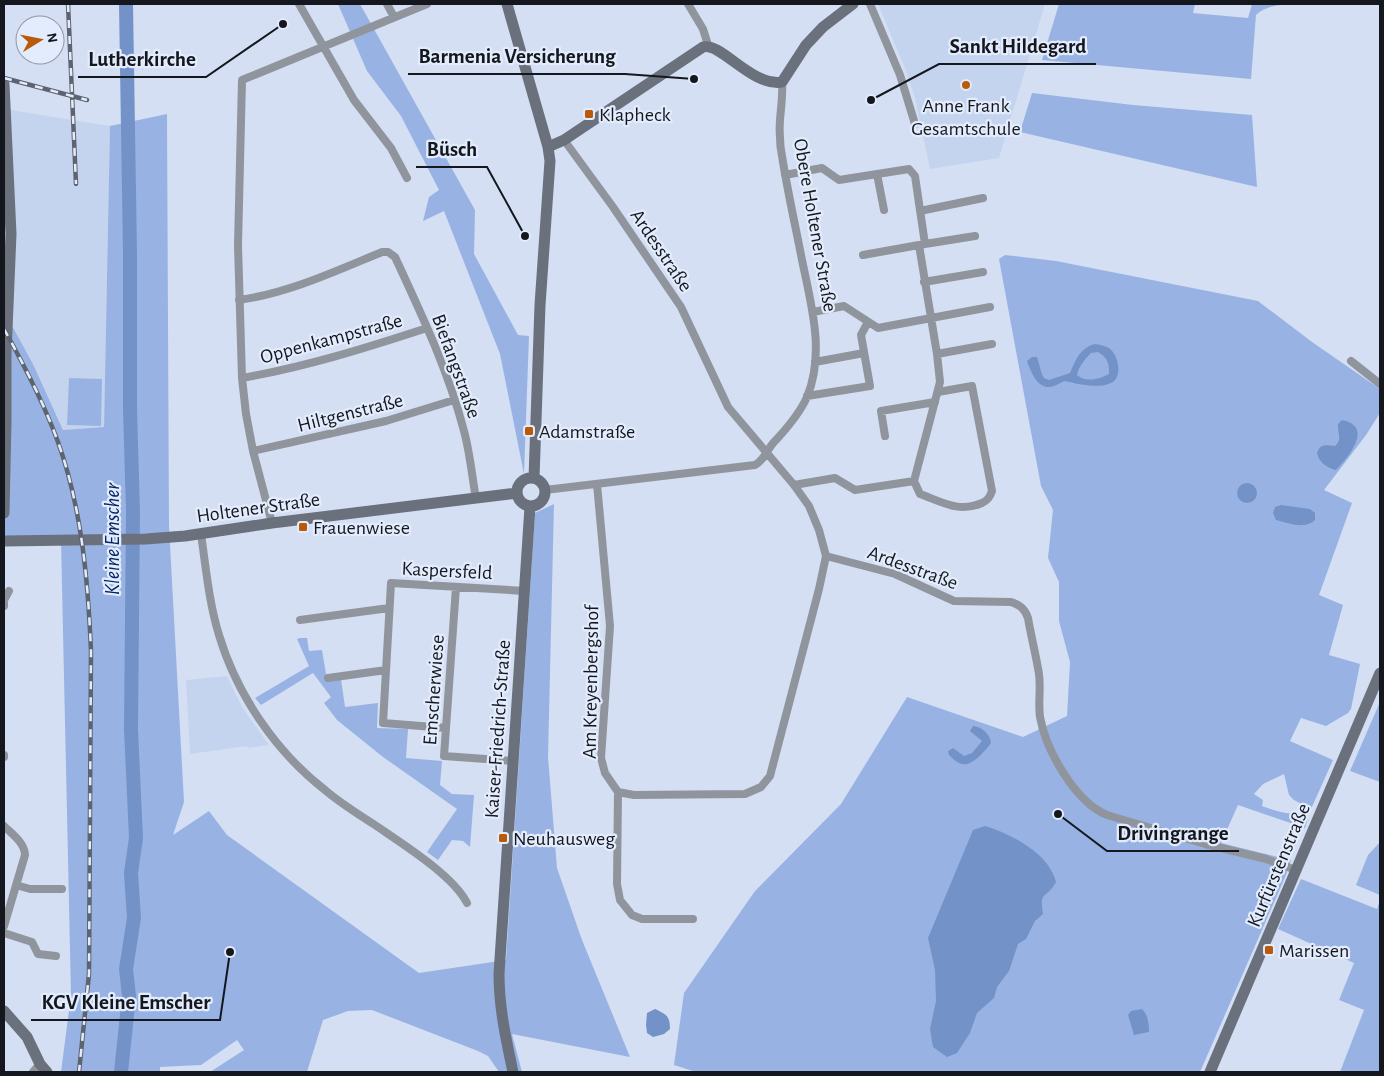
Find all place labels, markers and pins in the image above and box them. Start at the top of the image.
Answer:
callout: Sankt Hildegard [939,28,1096,64]
callout: Barmenia Versicherung [408,38,625,74]
callout: Lutherkirche [78,41,206,77]
marker: Anne Frank Gesamtschule [960,79,972,91]
place label: Anne Frank Gesamtschule [911,96,1021,139]
place label: Klapheck [599,105,671,125]
marker: Klapheck [583,108,595,120]
callout: Büsch [416,131,487,167]
place label: Adamstraße [539,422,635,442]
marker: Adamstraße [523,425,535,437]
place label: Frauenwiese [313,518,410,538]
marker: Frauenwiese [297,521,309,533]
callout: Drivingrange [1107,815,1239,851]
place label: Neuhausweg [513,829,615,849]
marker: Neuhausweg [497,832,509,844]
place label: Marissen [1279,941,1349,961]
marker: Marissen [1263,944,1275,956]
callout: KGV Kleine Emscher [31,984,220,1020]

